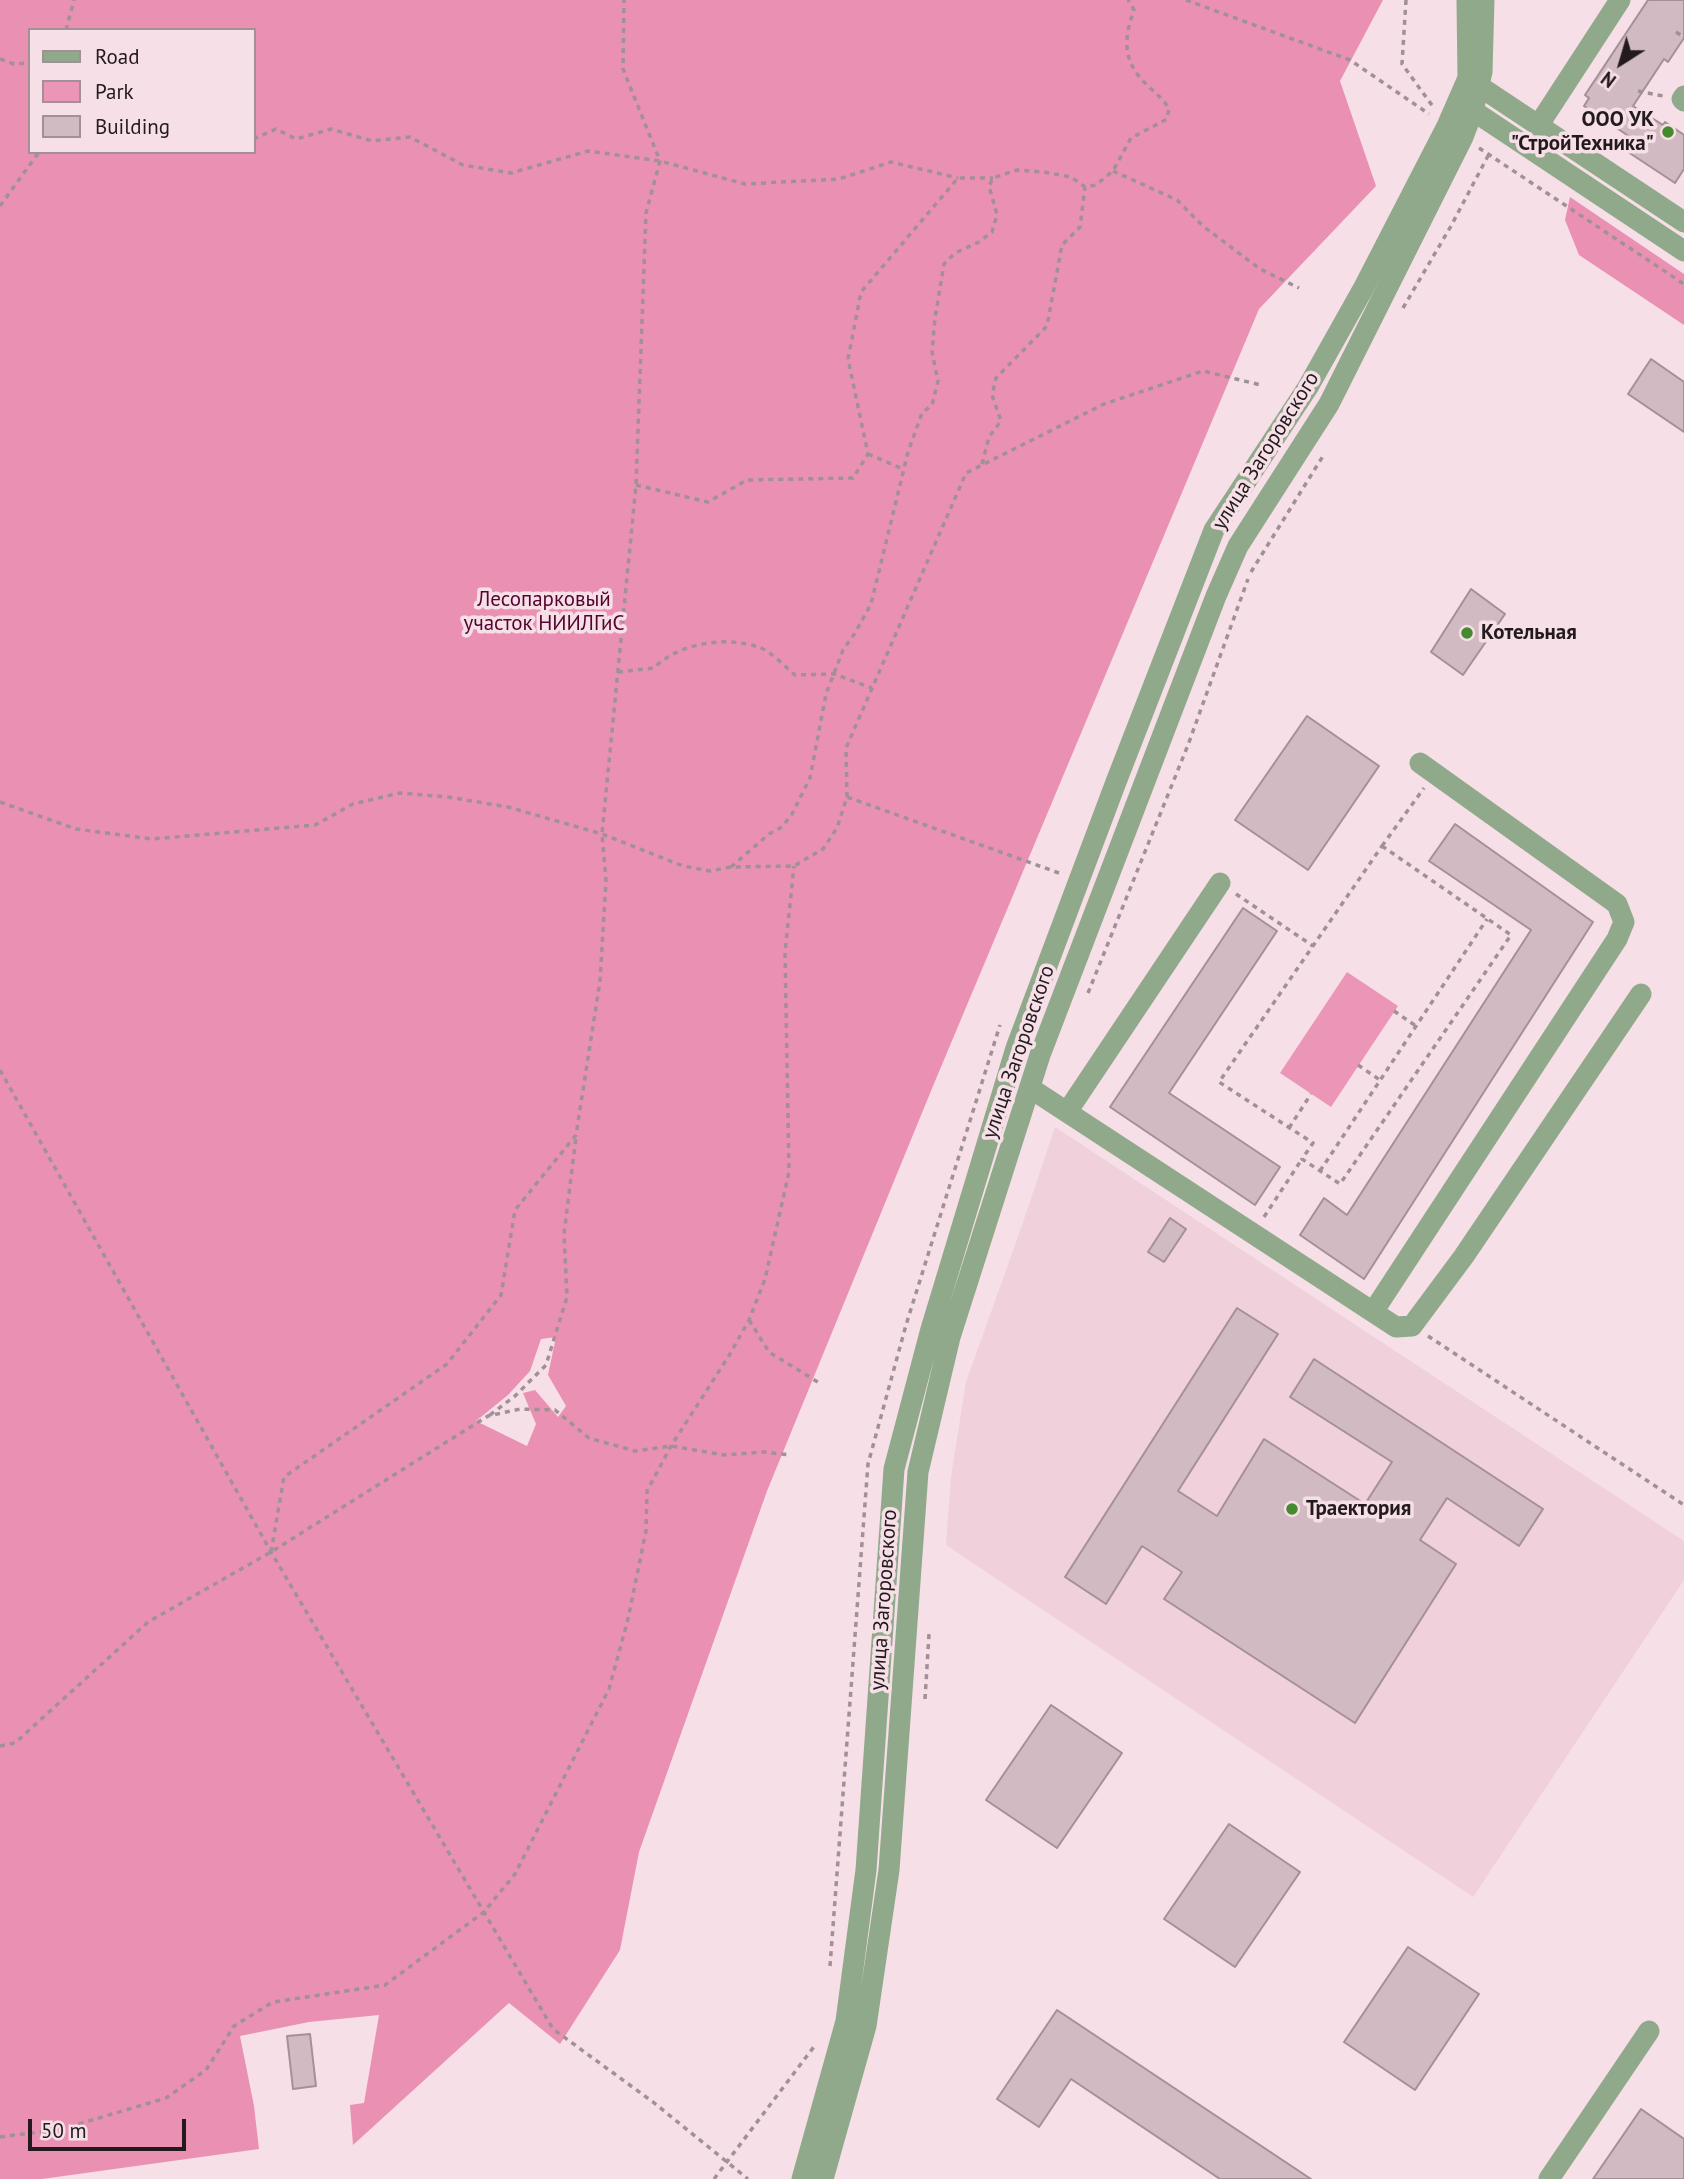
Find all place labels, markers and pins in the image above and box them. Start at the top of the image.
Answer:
place label: ООО УК "СтройТехника" [1511,107,1654,157]
marker: ООО УК "СтройТехника" [1660,124,1676,140]
place label: Котельная [1481,620,1577,646]
marker: Котельная [1459,625,1475,641]
place label: Траектория [1306,1496,1411,1522]
marker: Траектория [1284,1501,1300,1517]

